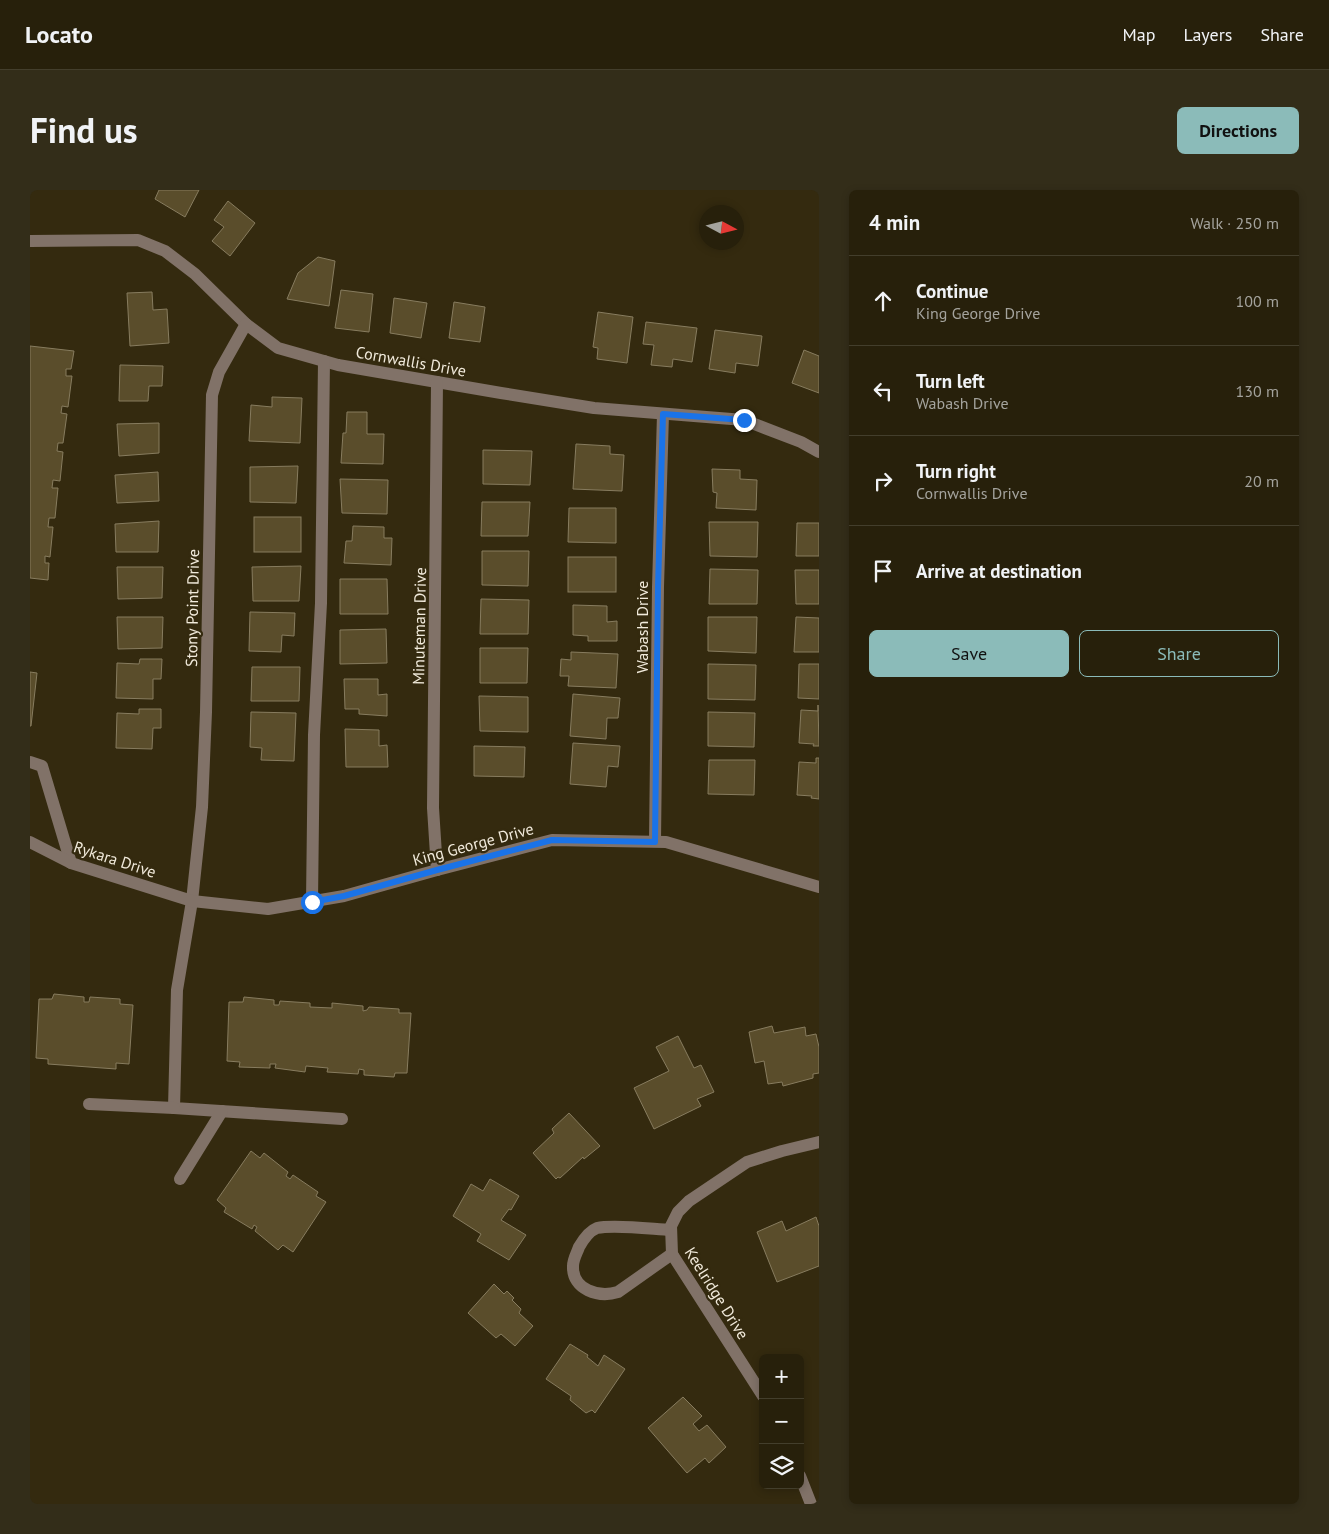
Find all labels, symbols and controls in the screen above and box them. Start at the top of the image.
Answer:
text: Locato [25,19,93,50]
text: Map [1123,23,1155,46]
text: Layers [1183,23,1232,46]
text: Share [1260,23,1304,46]
text: Find us [30,107,138,153]
button: Directions [1177,107,1299,154]
north arrow [699,205,744,250]
text: 4 min [869,209,920,236]
text: Walk · 250 m [1190,213,1279,233]
text: Continue [916,279,988,303]
icon: ahead [869,287,897,315]
text: 100 m [1236,291,1279,311]
text: King George Drive [916,303,1040,323]
street label: Cornwallis Drive [354,341,468,381]
text: Turn left [916,369,985,393]
icon: left [869,377,897,405]
text: 130 m [1236,381,1279,401]
text: Wabash Drive [916,393,1009,413]
route end [733,409,756,432]
text: Turn right [916,459,996,483]
icon: right [869,467,897,495]
text: 20 m [1244,471,1279,491]
text: Cornwallis Drive [916,483,1028,503]
street label: Stony Point Drive [181,549,203,667]
icon: arrive [869,557,897,585]
text: Arrive at destination [916,559,1082,583]
street label: Minuteman Drive [408,567,430,685]
street label: Wabash Drive [632,581,652,673]
button: Save [869,630,1069,677]
button: Share [1079,630,1279,677]
street label: King George Drive [410,818,536,870]
street label: Rykara Drive [71,836,159,882]
route start [301,891,324,914]
street label: Keelridge Drive [681,1243,753,1343]
map controls [759,1354,804,1489]
button: + [759,1354,804,1399]
button: − [759,1399,804,1444]
button: layers [759,1444,804,1489]

